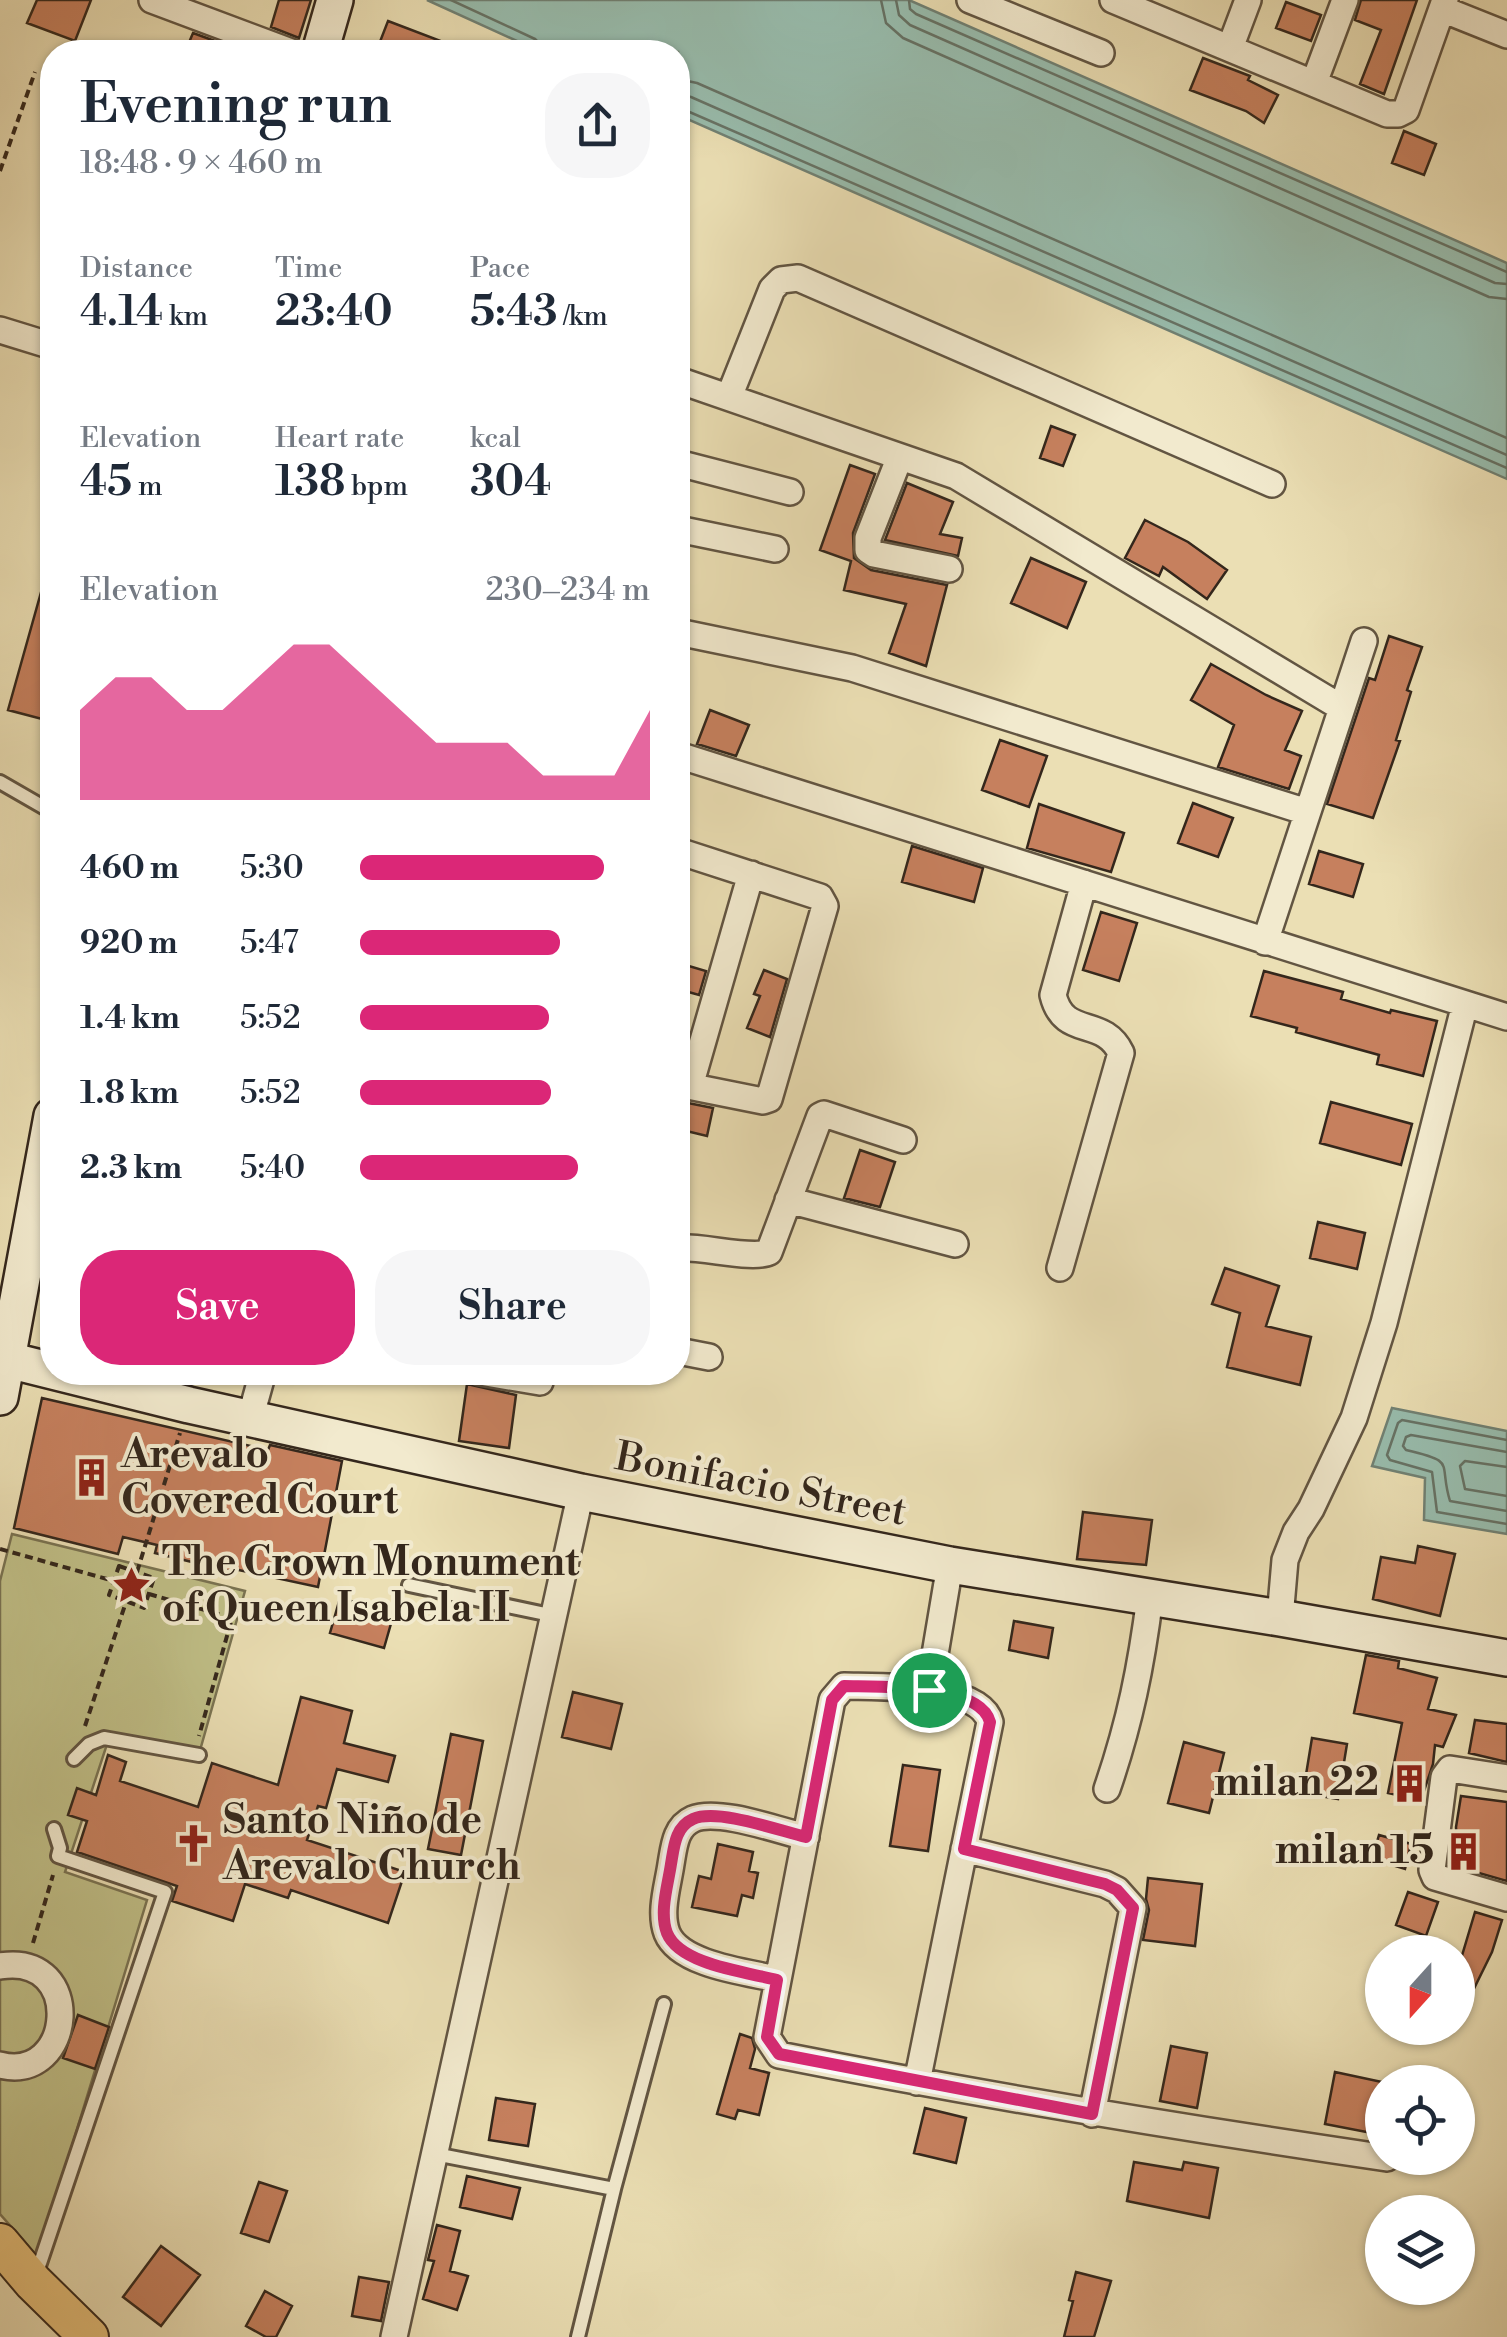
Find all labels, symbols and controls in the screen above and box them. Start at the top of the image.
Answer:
text: Evening run [80,71,392,140]
button: share [545,73,650,178]
text: 18:48 · 9 × 460 m [80,143,323,183]
text: Distance [80,251,193,286]
text: Time [275,251,342,286]
text: Pace [470,251,530,286]
text: 4.14 [80,286,163,339]
text: 23:40 [275,286,393,339]
text: 5:43 [470,286,558,339]
text: km [163,299,208,334]
text: /km [558,299,608,334]
text: Elevation [80,421,201,456]
text: Heart rate [275,421,404,456]
text: kcal [470,421,521,456]
text: 45 [80,456,132,509]
text: 138 [275,456,345,509]
text: 304 [470,456,551,509]
text: m [132,469,162,504]
text: bpm [345,469,408,504]
text: Elevation [80,570,219,610]
text: 230–234 m [486,570,650,610]
text: 460 m [80,848,179,888]
text: 5:30 [240,848,304,888]
text: 920 m [80,923,178,963]
text: 5:47 [240,923,299,963]
text: 1.4 km [80,998,180,1038]
text: 5:52 [240,998,301,1038]
text: 1.8 km [80,1073,179,1113]
text: 5:52 [240,1073,301,1113]
text: 2.3 km [80,1148,182,1188]
text: 5:40 [240,1148,305,1188]
button: Save [80,1250,355,1365]
button: Share [375,1250,650,1365]
place label: Arevalo Covered Court [120,1430,399,1526]
street label: Bonifacio Street [610,1432,911,1538]
building icon: Arevalo Covered Court [70,1457,112,1499]
place label: The Crown Monument of Queen Isabela II [162,1538,580,1634]
place icon: The Crown Monument of Queen Isabela II [111,1565,153,1607]
pin [887,1648,972,1733]
icon: arrive [902,1663,957,1718]
place label: milan 22 [1214,1758,1379,1808]
building icon: milan 22 [1388,1762,1430,1804]
place label: Santo Niño de Arevalo Church [222,1796,521,1892]
church icon: Santo Niño de Arevalo Church [172,1823,214,1865]
place label: milan 15 [1275,1826,1434,1876]
building icon: milan 15 [1443,1830,1485,1872]
north arrow [1365,1935,1475,2045]
map controls [1365,1935,1475,2305]
button: locate [1365,2065,1475,2175]
button: layers [1365,2195,1475,2305]

